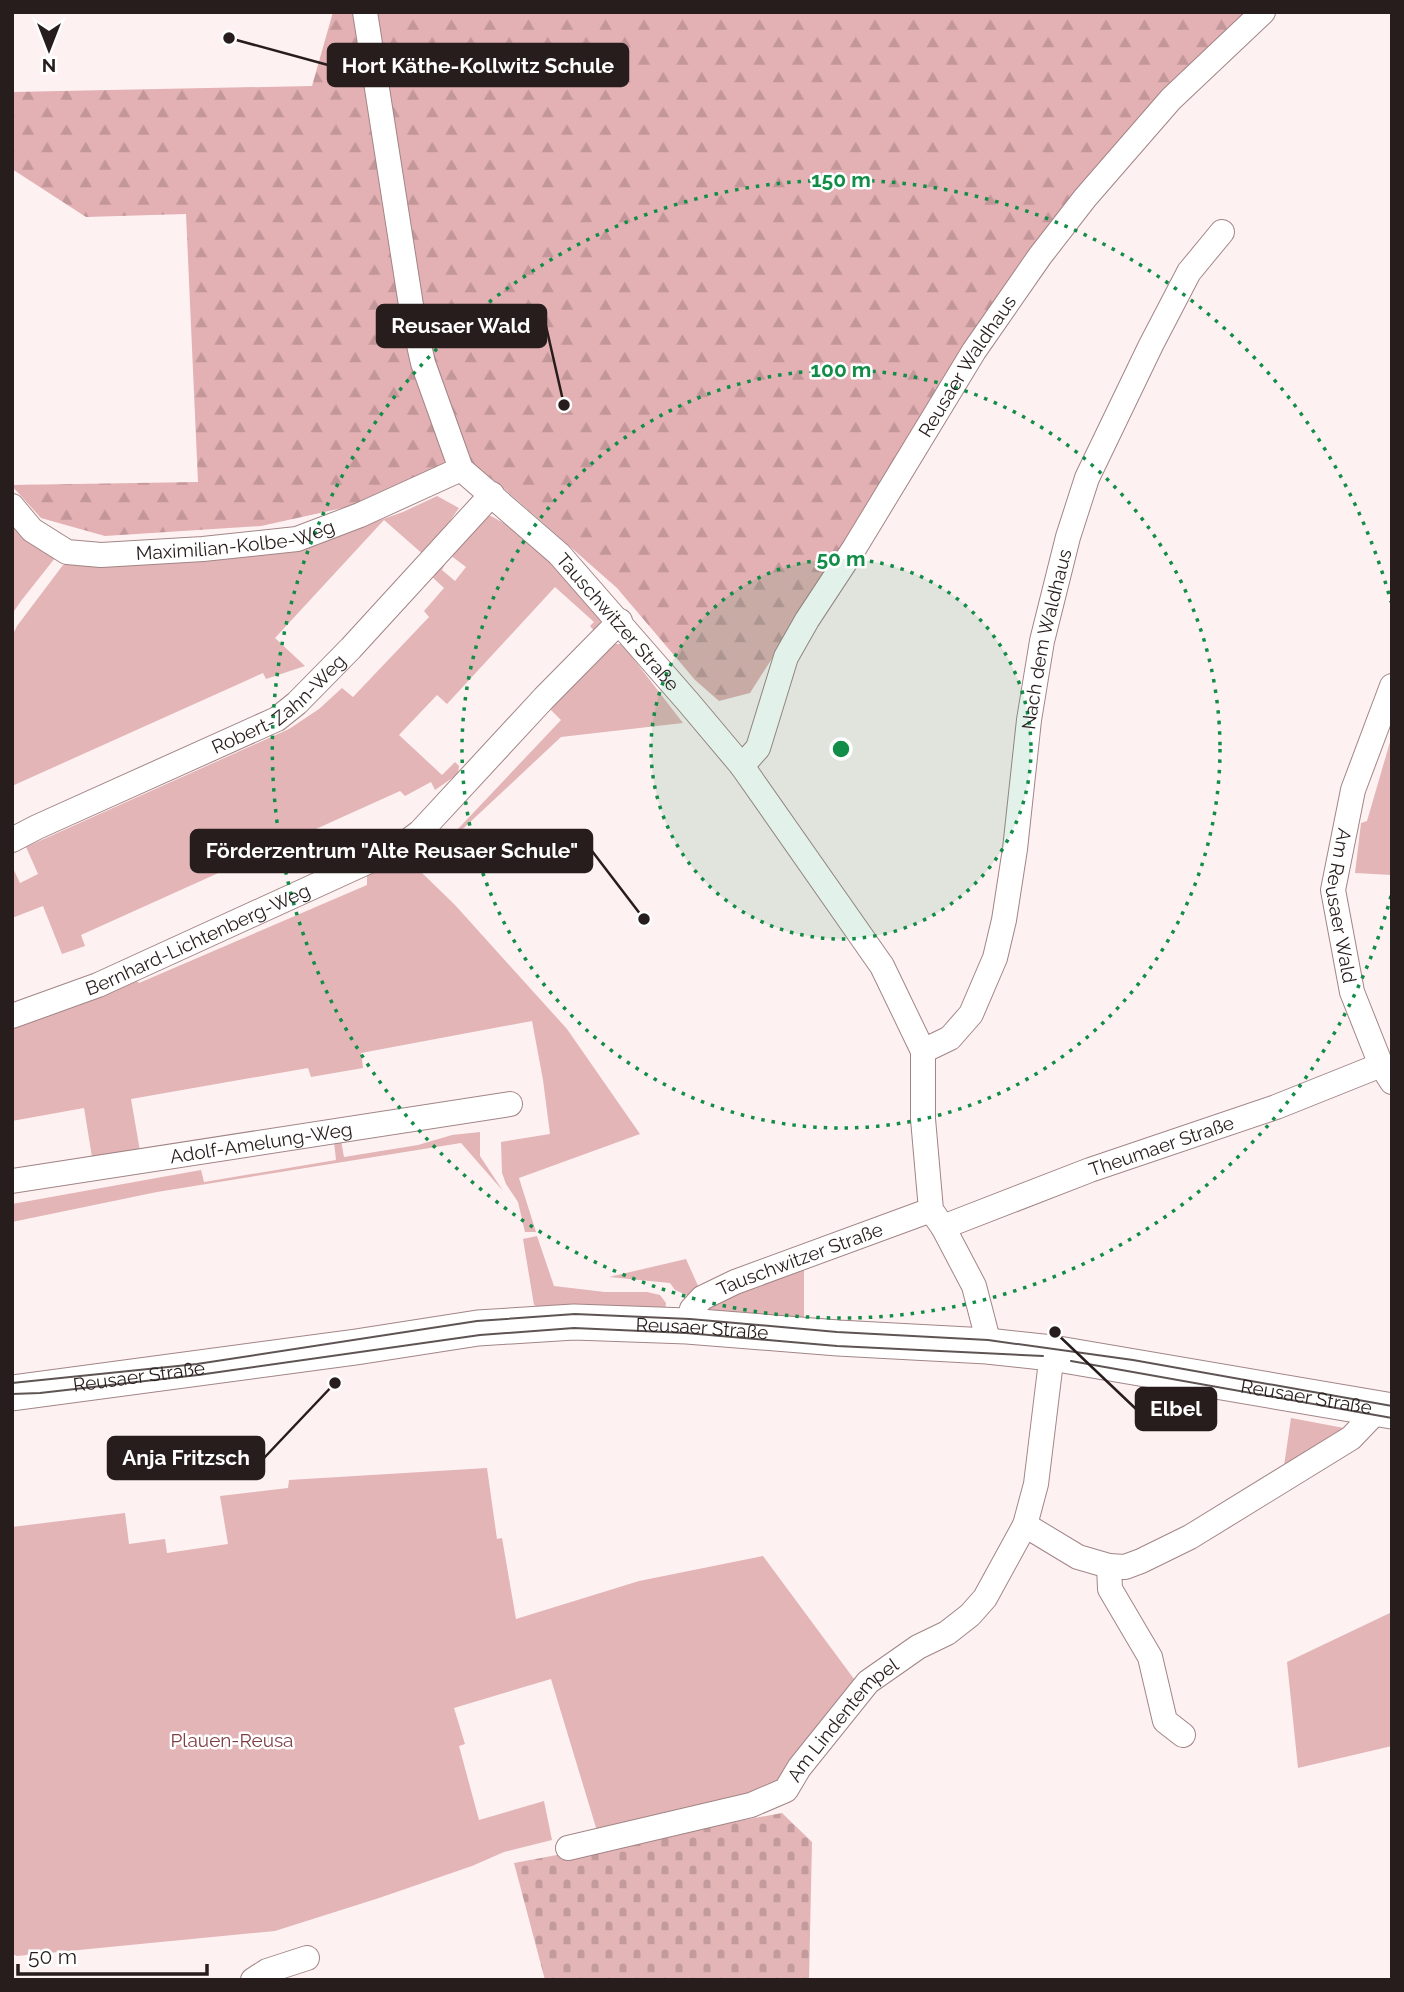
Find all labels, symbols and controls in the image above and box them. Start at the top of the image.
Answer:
north arrow [14,14,84,84]
callout: Hort Käthe-Kollwitz Schule [328,44,628,86]
text: Hort Käthe-Kollwitz Schule [342,53,615,78]
text: N [42,55,56,77]
text: 150 m [811,167,871,192]
street label: Reusaer Waldhaus [914,291,1020,441]
callout: Reusaer Wald [377,305,546,347]
text: Reusaer Wald [391,313,531,338]
text: 100 m [811,357,871,382]
street label: Maximilian-Kolbe-Weg [135,515,337,564]
text: 50 m [816,546,866,571]
street label: Nach dem Waldhaus [1017,547,1076,731]
street label: Tauschwitzer Straße [552,548,684,695]
street label: Robert-Zahn-Weg [208,649,350,758]
centre of rings [829,737,853,761]
street label: Am Reusaer Wald [1321,826,1361,985]
callout: Förderzentrum "Alte Reusaer Schule" [191,830,592,872]
text: Förderzentrum "Alte Reusaer Schule" [206,838,578,863]
street label: Bernhard-Lichtenberg-Weg [82,879,313,1000]
street label: Theumaer Straße [1086,1111,1237,1181]
street label: Adolf-Amelung-Weg [168,1118,354,1167]
street label: Tauschwitzer Straße [713,1218,886,1300]
street label: Reusaer Straße [635,1313,769,1343]
street label: Reusaer Straße [72,1356,206,1396]
street label: Reusaer Straße [1239,1374,1374,1418]
callout: Elbel [1136,1388,1216,1430]
text: Elbel [1150,1396,1202,1421]
callout: Anja Fritzsch [108,1437,264,1479]
text: Anja Fritzsch [122,1445,250,1470]
street label: Am Lindentempel [783,1653,903,1785]
park label: Plauen-Reusa [171,1729,293,1751]
scale bar [18,1932,206,1976]
text: 50 m [28,1944,77,1969]

